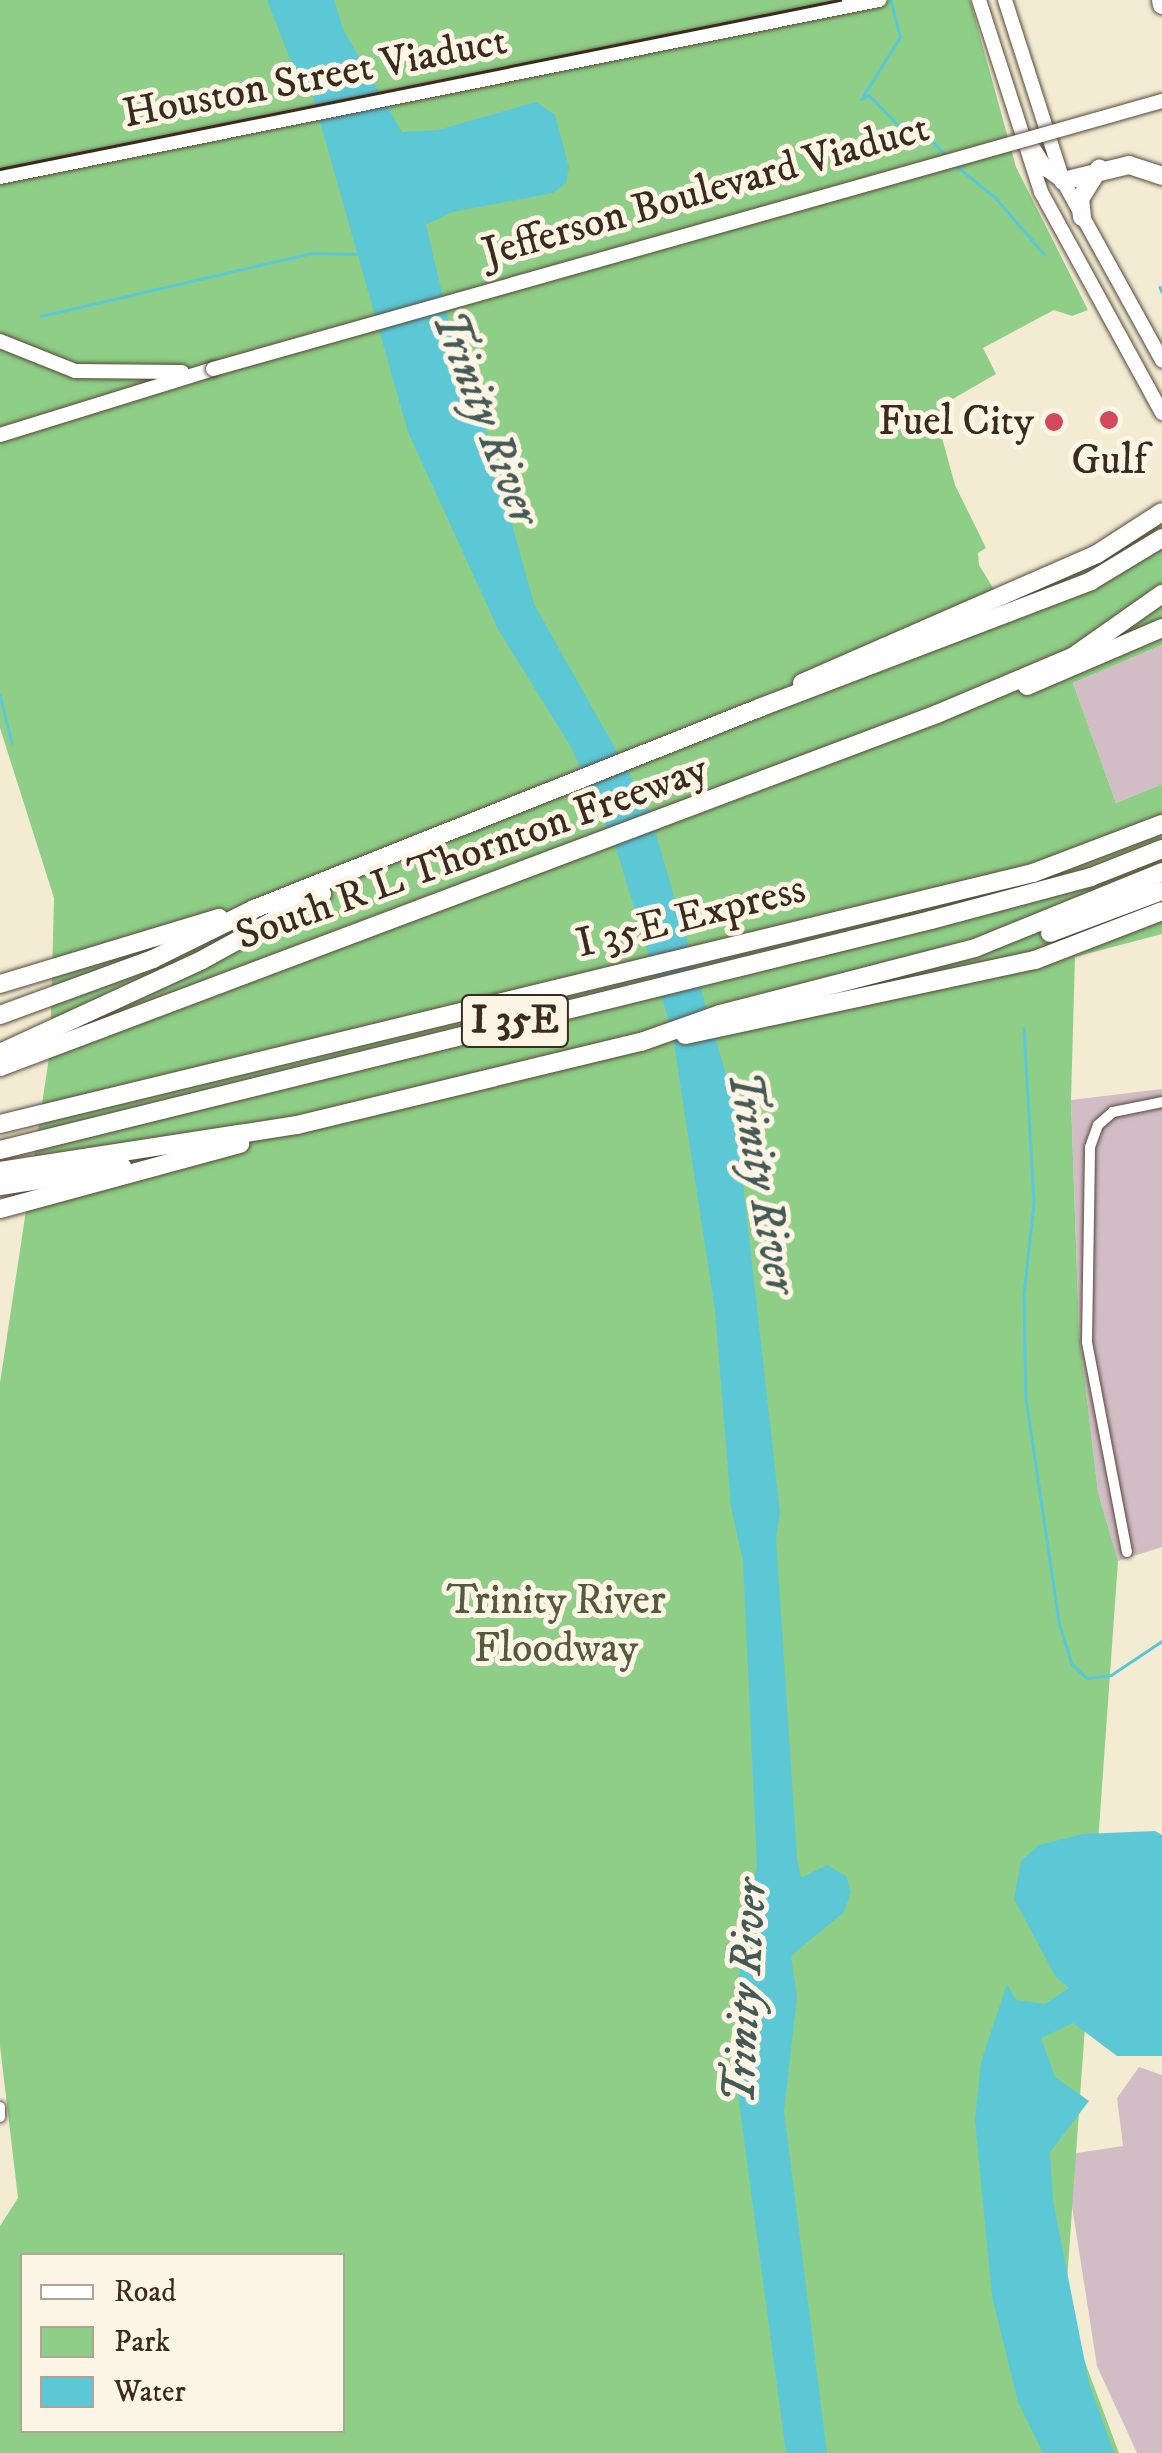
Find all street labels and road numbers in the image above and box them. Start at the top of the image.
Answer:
street label: Houston Street Viaduct [119,16,511,140]
street label: Jefferson Boulevard Viaduct [477,103,935,279]
street label: South R L Thornton Freeway [229,744,715,962]
street label: I 35E Express [571,864,811,970]
road number: I 35E [460,986,570,1056]

